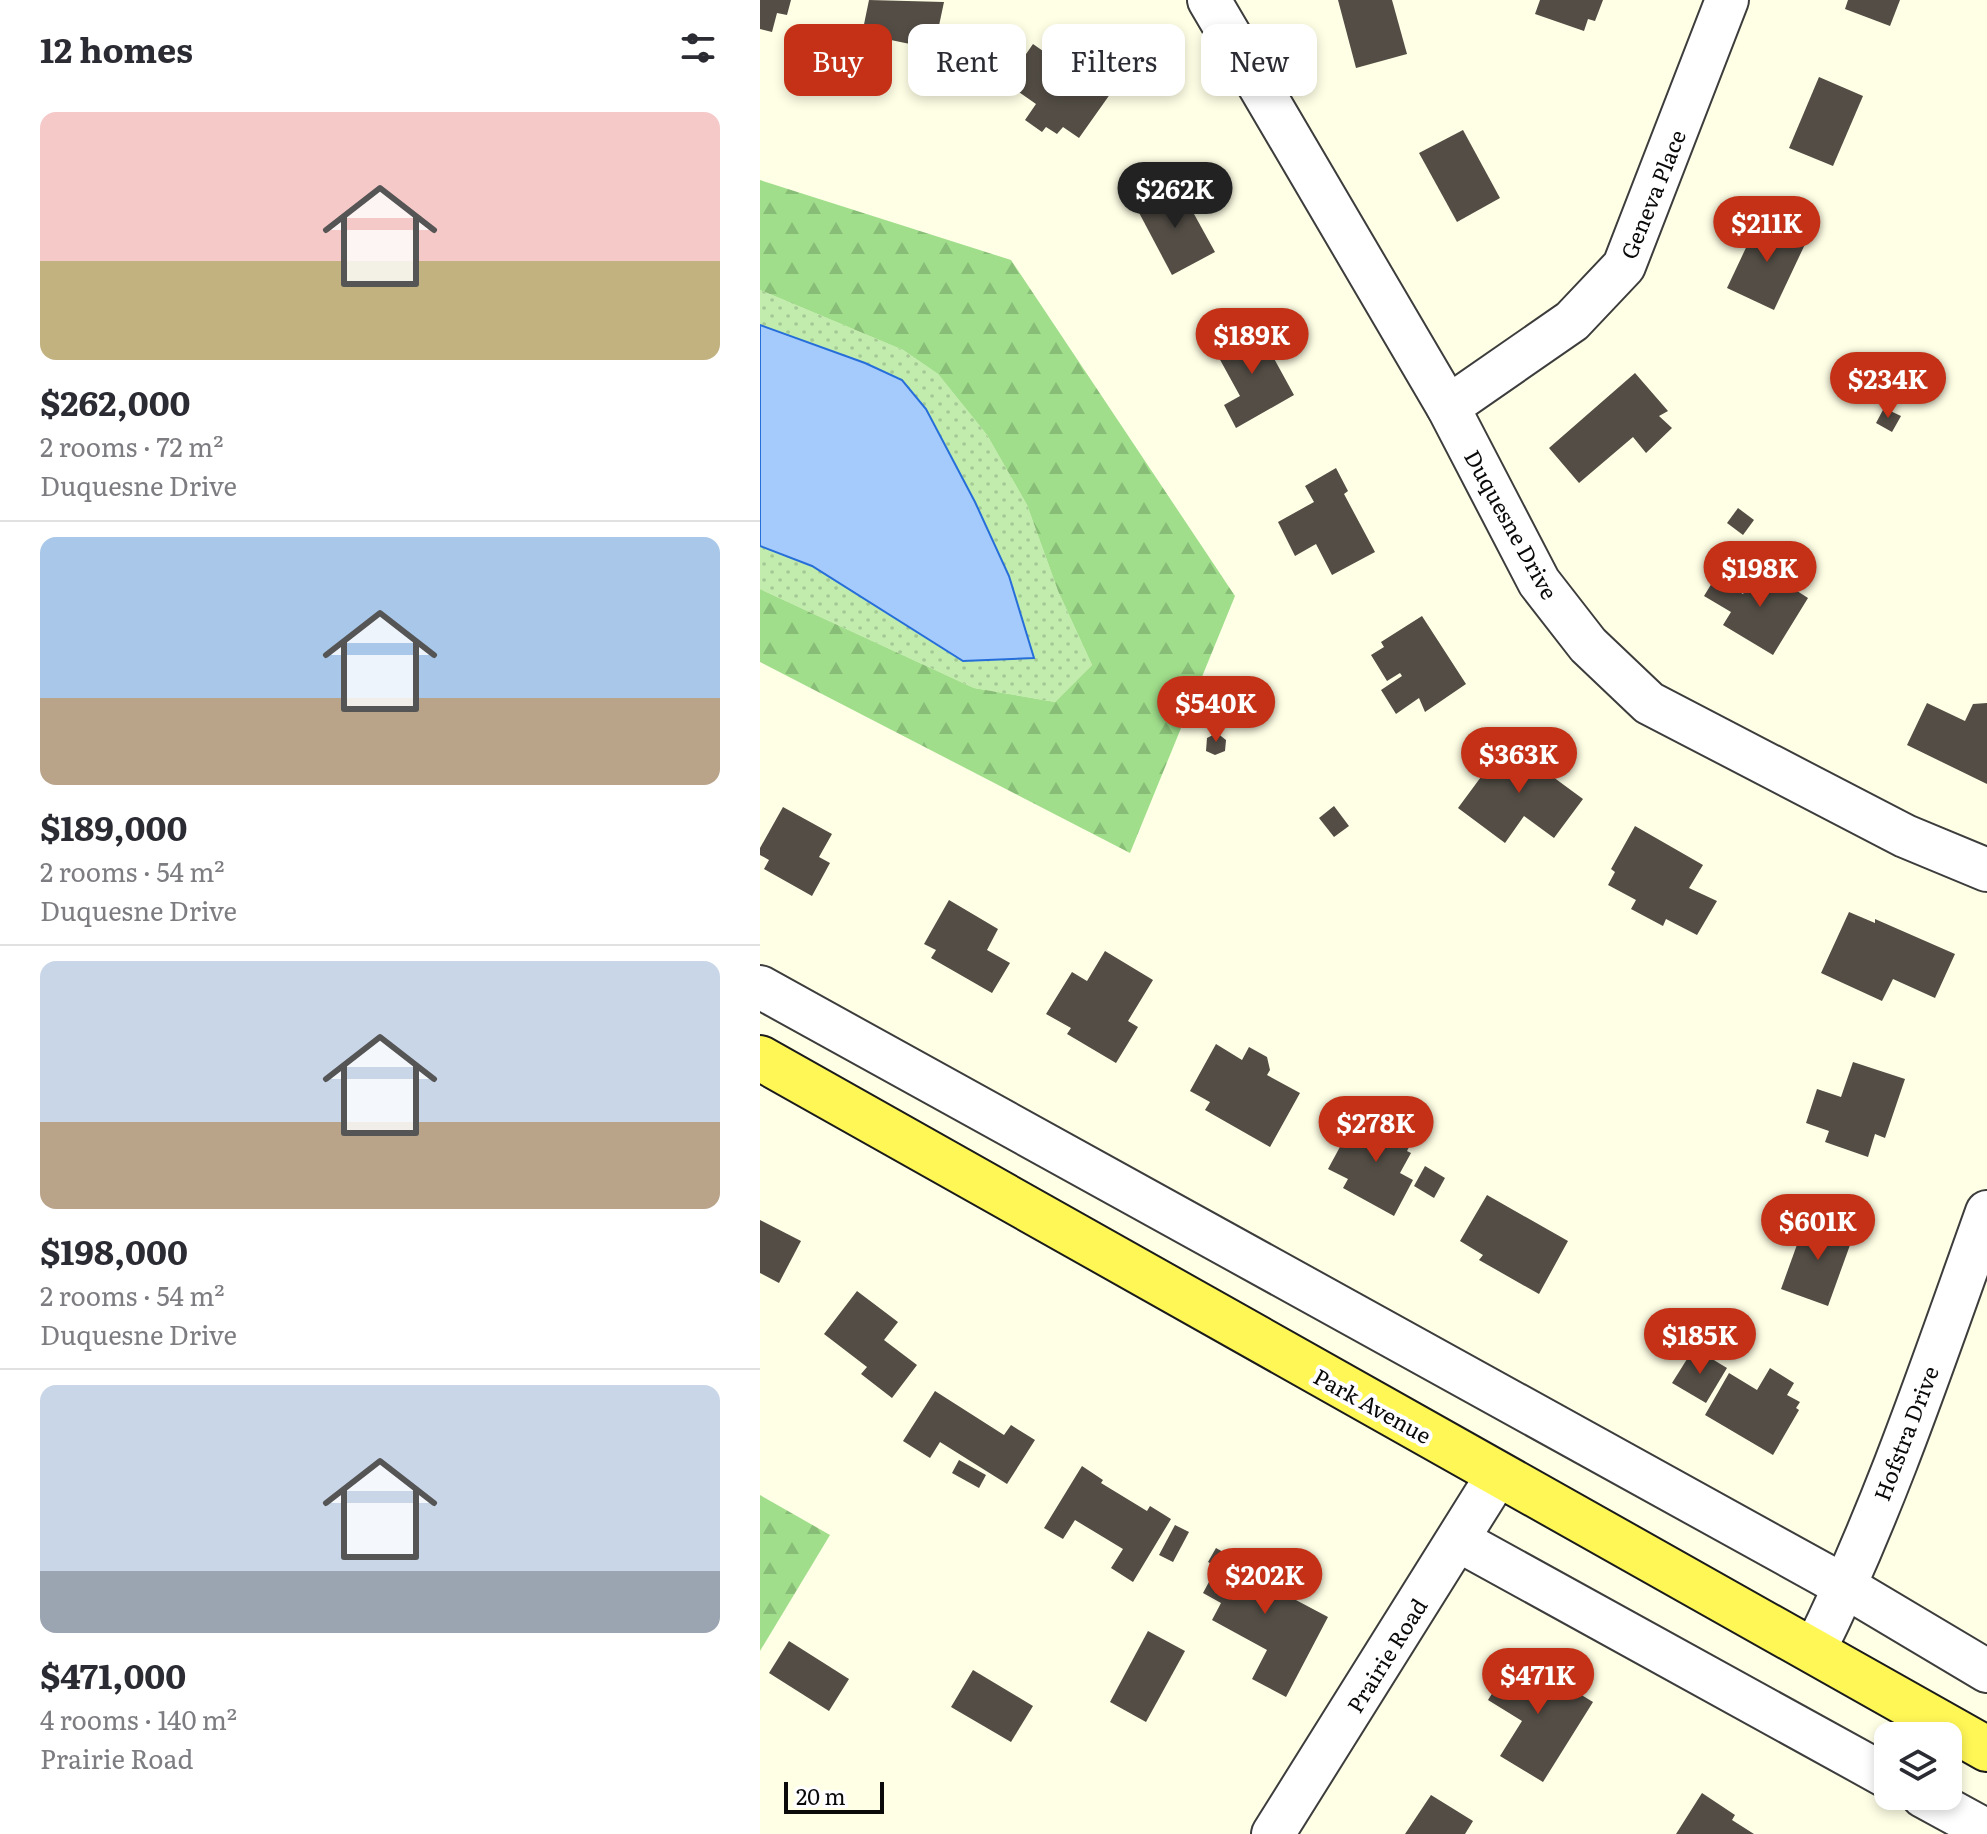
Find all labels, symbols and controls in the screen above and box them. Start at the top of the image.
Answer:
text: 12 homes [40,23,193,73]
chip: Buy [784,24,892,96]
chip: Rent [908,24,1026,96]
chip: Filters [1042,24,1185,96]
chip: New [1201,24,1317,96]
icon: filters [676,26,720,70]
street label: Geneva Place [1611,124,1693,264]
pin: $262K [1119,162,1231,230]
icon: home [308,164,452,308]
text: $262K [1136,168,1214,207]
pin: $211K [1711,196,1823,264]
text: $211K [1731,202,1803,241]
pin: $189K [1196,308,1308,376]
text: $189K [1214,314,1290,353]
pin: $234K [1832,352,1944,420]
text: $234K [1848,358,1928,397]
text: $262,000 [40,376,191,426]
text: 2 rooms · 72 m² [40,426,224,465]
street label: Duquesne Drive [1457,443,1567,605]
text: Duquesne Drive [40,465,237,504]
pin: $198K [1704,541,1816,609]
text: $198K [1722,547,1798,586]
icon: home [308,589,452,733]
pin: $540K [1160,676,1272,744]
text: $540K [1175,682,1257,721]
pin: $363K [1463,727,1575,795]
text: $363K [1479,733,1559,772]
text: $189,000 [40,801,187,851]
text: 2 rooms · 54 m² [40,851,225,890]
text: Duquesne Drive [40,890,237,929]
icon: home [308,1013,452,1157]
pin: $278K [1320,1096,1432,1164]
text: $278K [1337,1102,1415,1141]
pin: $601K [1762,1194,1874,1262]
text: $601K [1779,1200,1857,1239]
text: $198,000 [40,1225,188,1275]
text: 2 rooms · 54 m² [40,1275,225,1314]
pin: $185K [1644,1308,1756,1376]
text: Duquesne Drive [40,1314,237,1353]
text: $185K [1662,1314,1738,1353]
street label: Park Avenue [1308,1359,1438,1451]
street label: Hofstra Drive [1864,1361,1946,1505]
icon: home [308,1437,452,1581]
pin: $202K [1209,1548,1321,1616]
text: $202K [1225,1554,1305,1593]
street label: Prairie Road [1338,1591,1434,1719]
pin: $471K [1482,1648,1594,1716]
text: $471,000 [40,1649,186,1699]
text: $471K [1500,1654,1576,1693]
text: 4 rooms · 140 m² [40,1699,237,1738]
map controls [1874,1722,1962,1810]
button: layers [1874,1722,1962,1810]
text: Prairie Road [40,1738,193,1777]
scale bar [784,1778,884,1814]
text: 20 m [796,1779,846,1812]

